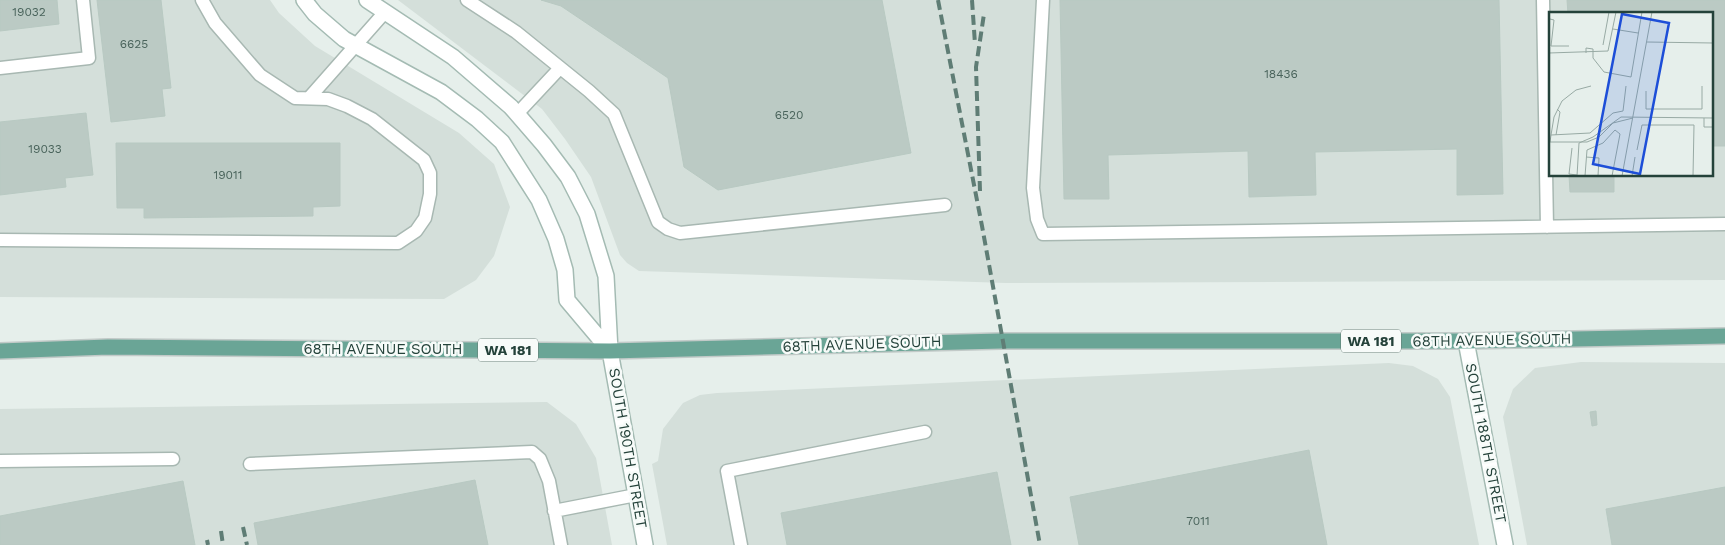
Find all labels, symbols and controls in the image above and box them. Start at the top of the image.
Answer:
house number: 19032 [12,5,46,19]
inset map [1549,12,1712,176]
house number: 6625 [120,37,148,51]
house number: 18436 [1264,67,1298,81]
house number: 6520 [775,108,803,122]
house number: 19033 [28,142,62,156]
house number: 19011 [214,168,242,182]
road number: WA 181 [1341,330,1401,352]
street label: 68TH AVENUE SOUTH [1412,330,1572,350]
street label: 68TH AVENUE SOUTH [782,332,942,356]
road number: WA 181 [478,338,538,362]
street label: 68TH AVENUE SOUTH [303,340,463,358]
street label: SOUTH 188TH STREET [1462,362,1510,524]
street label: SOUTH 190TH STREET [605,366,651,530]
house number: 7011 [1186,514,1210,528]

